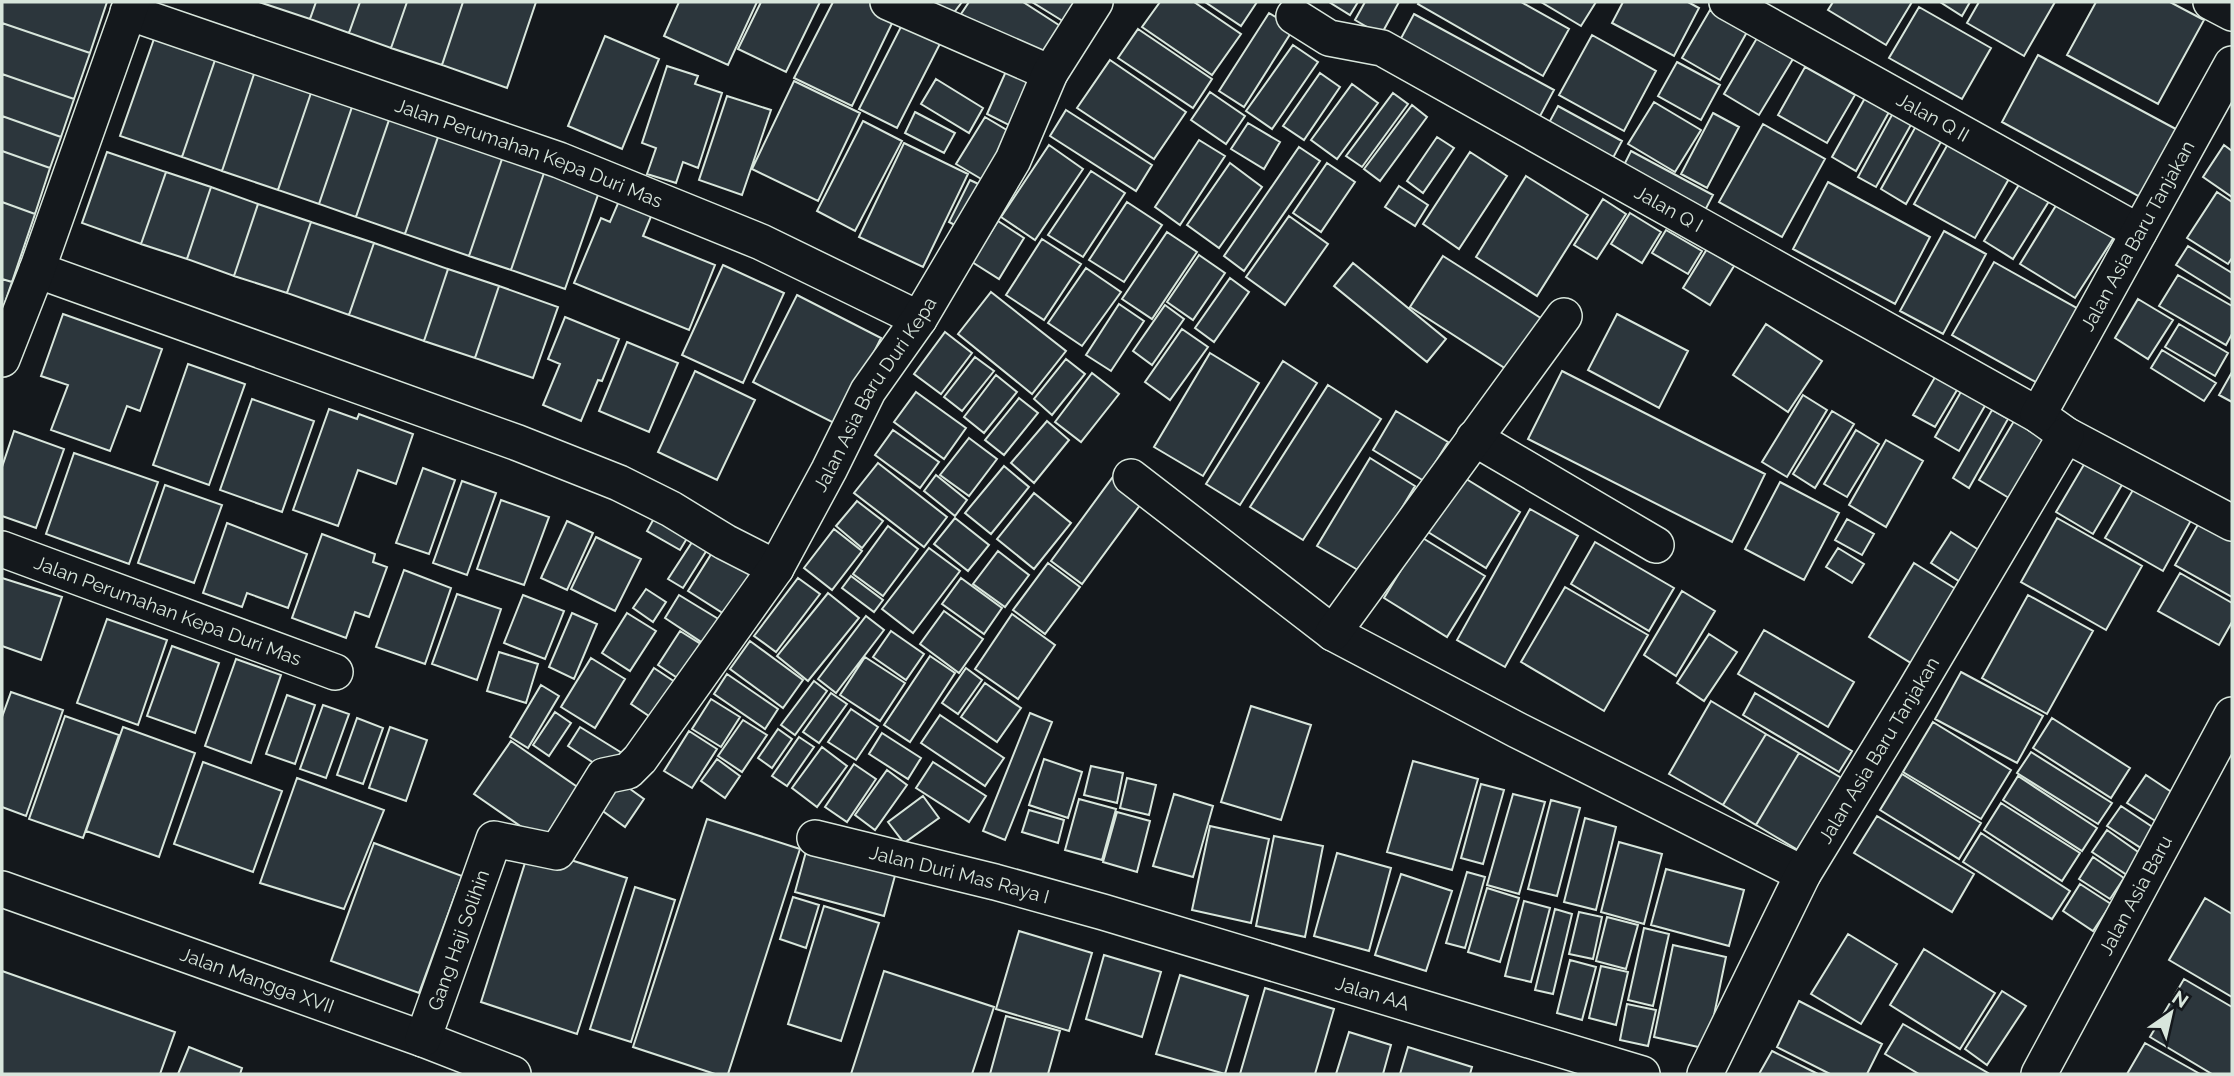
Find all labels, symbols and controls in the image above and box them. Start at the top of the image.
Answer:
street label: Jalan Q II [1893,88,1973,146]
street label: Jalan Perumahan Kepa Duri Mas [392,94,666,212]
street label: Jalan Asia Baru Tanjakan [2076,137,2199,335]
street label: Jalan Q I [1631,181,1707,236]
street label: Jalan Asia Baru Duri Kepa [809,293,941,495]
street label: Jalan Perumahan Kepa Duri Mas [31,551,305,670]
street label: Jalan Asia Baru Tanjakan [1814,653,1943,847]
street label: Jalan Asia Baru [2094,832,2176,959]
street label: Jalan Duri Mas Raya I [867,841,1052,908]
street label: Gang Haji Solihin [423,867,493,1013]
street label: Jalan Mangga XVII [177,942,337,1017]
street label: Jalan AA [1333,972,1412,1015]
north arrow [2136,978,2206,1048]
text: N [2168,986,2193,1012]

